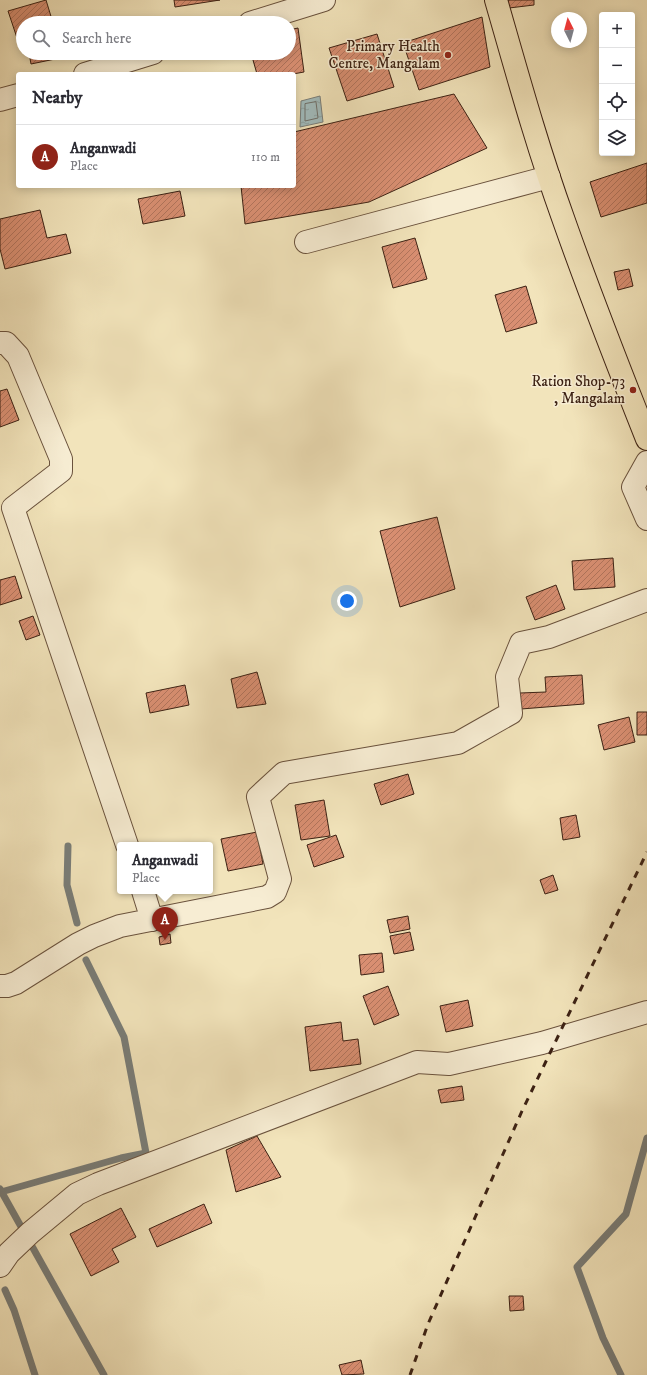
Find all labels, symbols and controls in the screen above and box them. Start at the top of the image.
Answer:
north arrow [551,12,587,48]
map controls [599,12,635,156]
button: + [599,12,635,48]
search box [16,16,296,60]
icon: search [30,27,52,49]
text: Search here [62,29,131,48]
place label: Primary Health Centre, Mangalam [328,37,440,73]
button: − [599,48,635,84]
marker: Primary Health Centre, Mangalam [443,50,453,60]
button: locate [599,84,635,120]
text: Nearby [32,87,82,109]
button: layers [599,120,635,156]
text: Anganwadi [70,139,136,158]
text: A [41,149,49,165]
text: 110 m [251,149,280,165]
text: Place [70,158,98,174]
place label: Ration Shop-73 , Mangalam [532,372,625,408]
marker: Ration Shop-73 , Mangalam [628,385,638,395]
your location [337,591,357,611]
popup [117,842,213,894]
text: Anganwadi [132,851,198,870]
text: Place [132,870,160,886]
pin: A [152,907,178,940]

